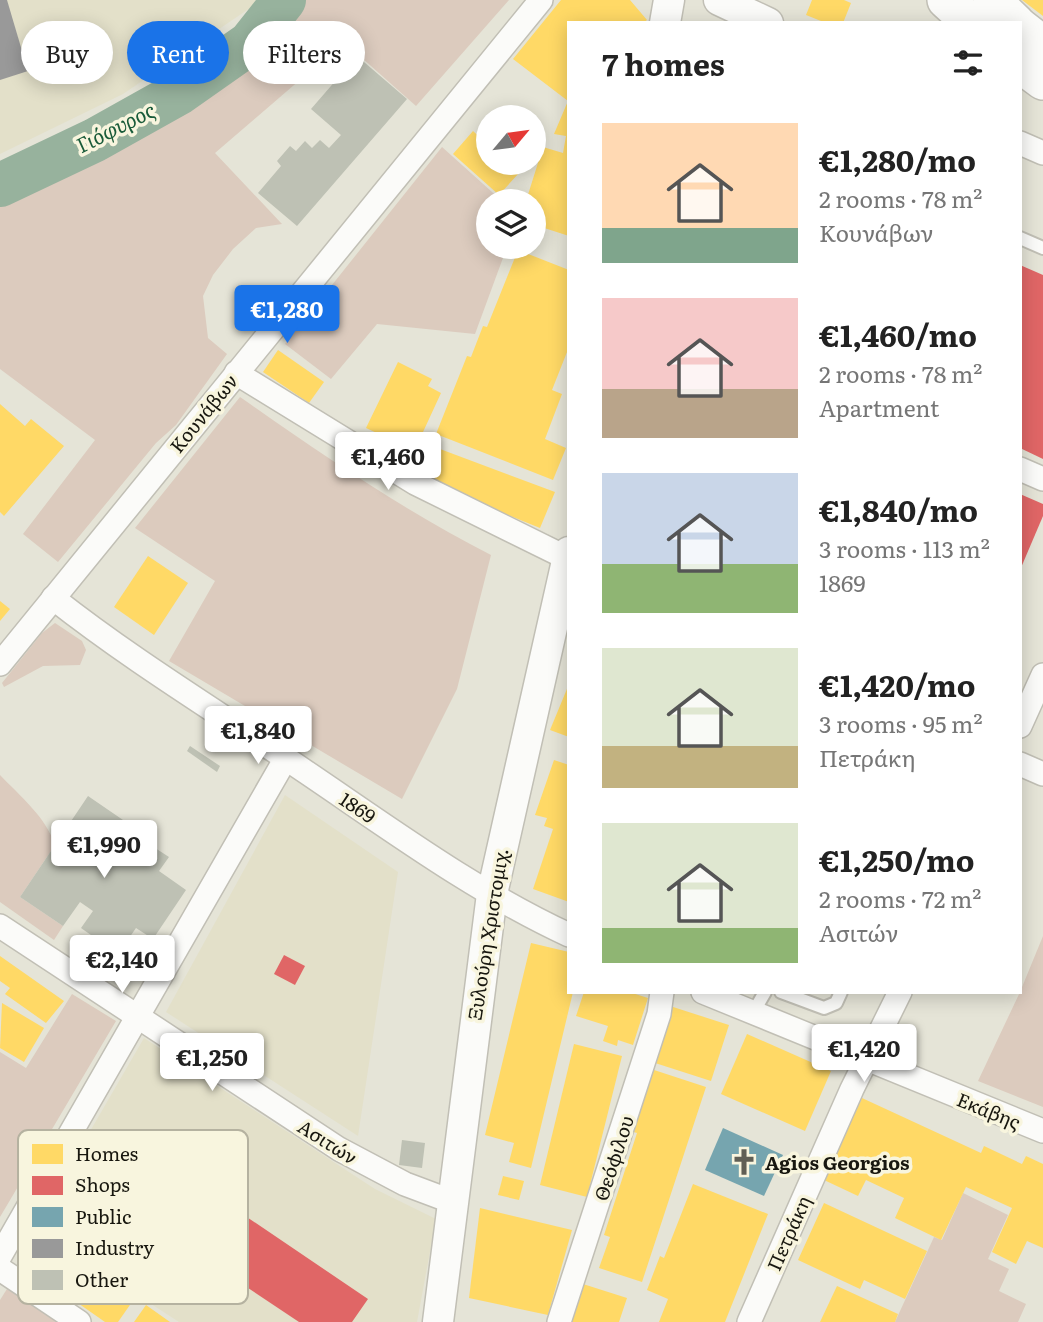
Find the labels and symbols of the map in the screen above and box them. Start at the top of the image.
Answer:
water label: Γιόφυρος [70,93,160,159]
north arrow [476,105,546,175]
pin: €1,280 [230,286,344,345]
street label: Κουνάβων [162,367,244,459]
pin: €1,460 [331,433,445,492]
pin: €1,840 [201,706,315,766]
street label: 1869 [334,785,382,829]
pin: €1,990 [47,820,161,880]
street label: Ξυλούρη Χριστομιχ. [460,846,514,1022]
pin: €2,140 [65,936,179,995]
pin: €1,420 [807,1024,921,1084]
pin: €1,250 [155,1034,269,1093]
street label: Εκάβης [953,1085,1025,1135]
street label: Ασιτών [293,1112,363,1170]
street label: Θεόφιλου [586,1112,640,1204]
legend [18,1130,248,1304]
text: Homes [75,1139,139,1167]
church icon: Agios Georgios [729,1147,759,1177]
place label: Agios Georgios [765,1148,910,1176]
text: Shops [75,1170,130,1198]
street label: Πετράκη [759,1191,817,1275]
text: Public [75,1202,132,1230]
text: Industry [75,1233,154,1261]
text: Other [75,1265,128,1293]

